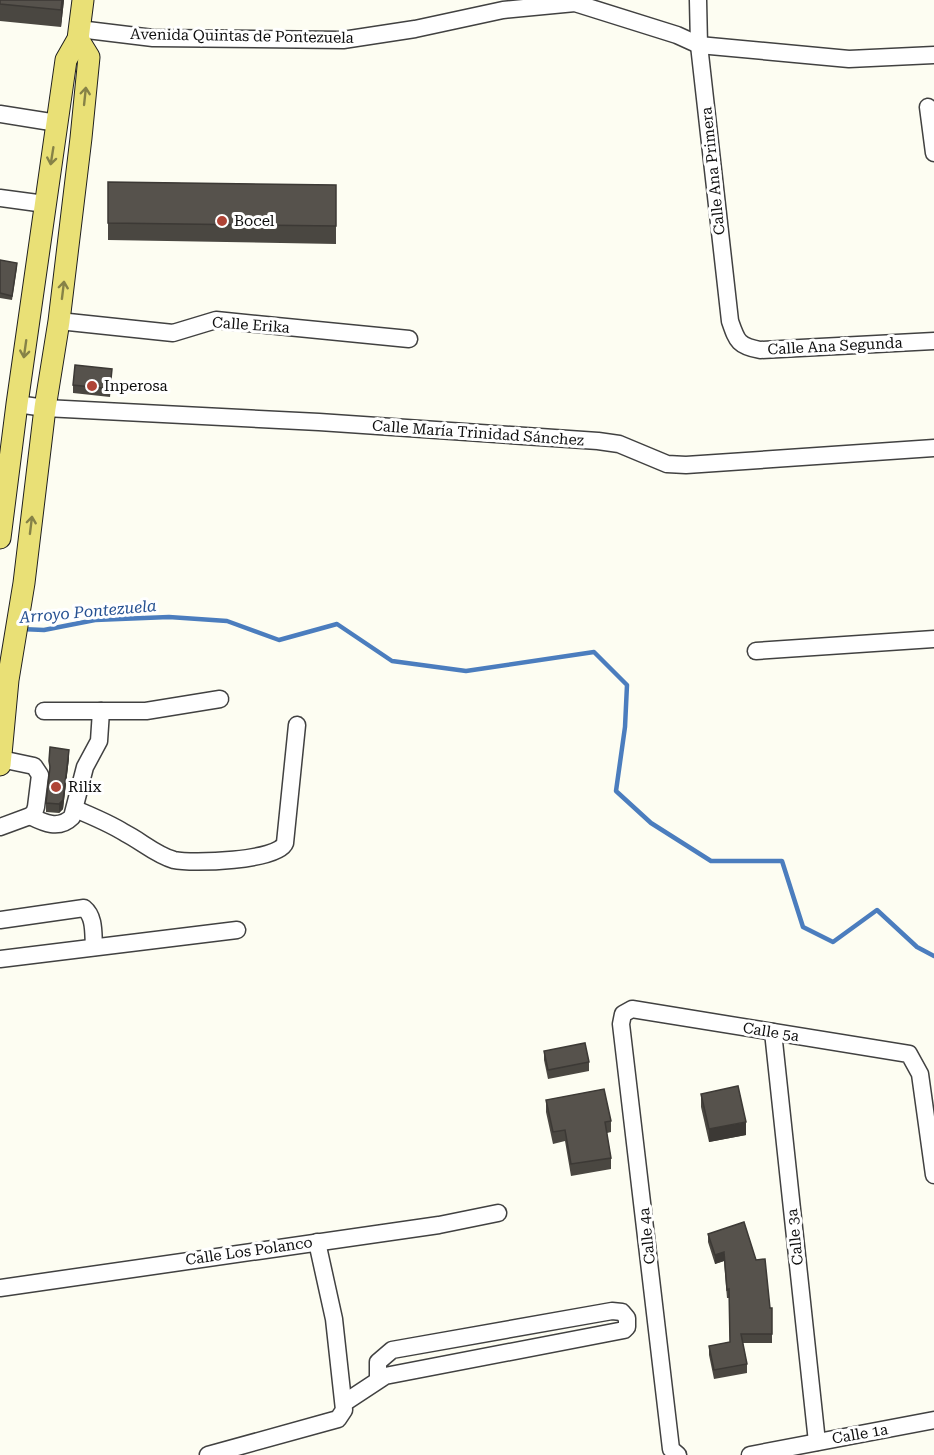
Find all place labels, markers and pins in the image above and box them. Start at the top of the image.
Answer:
place label: Bocel [234,212,275,230]
marker: Bocel [215,214,229,228]
place label: Inperosa [104,377,168,395]
marker: Inperosa [85,379,99,393]
place label: Rilix [68,778,102,796]
marker: Rilix [49,780,63,794]

